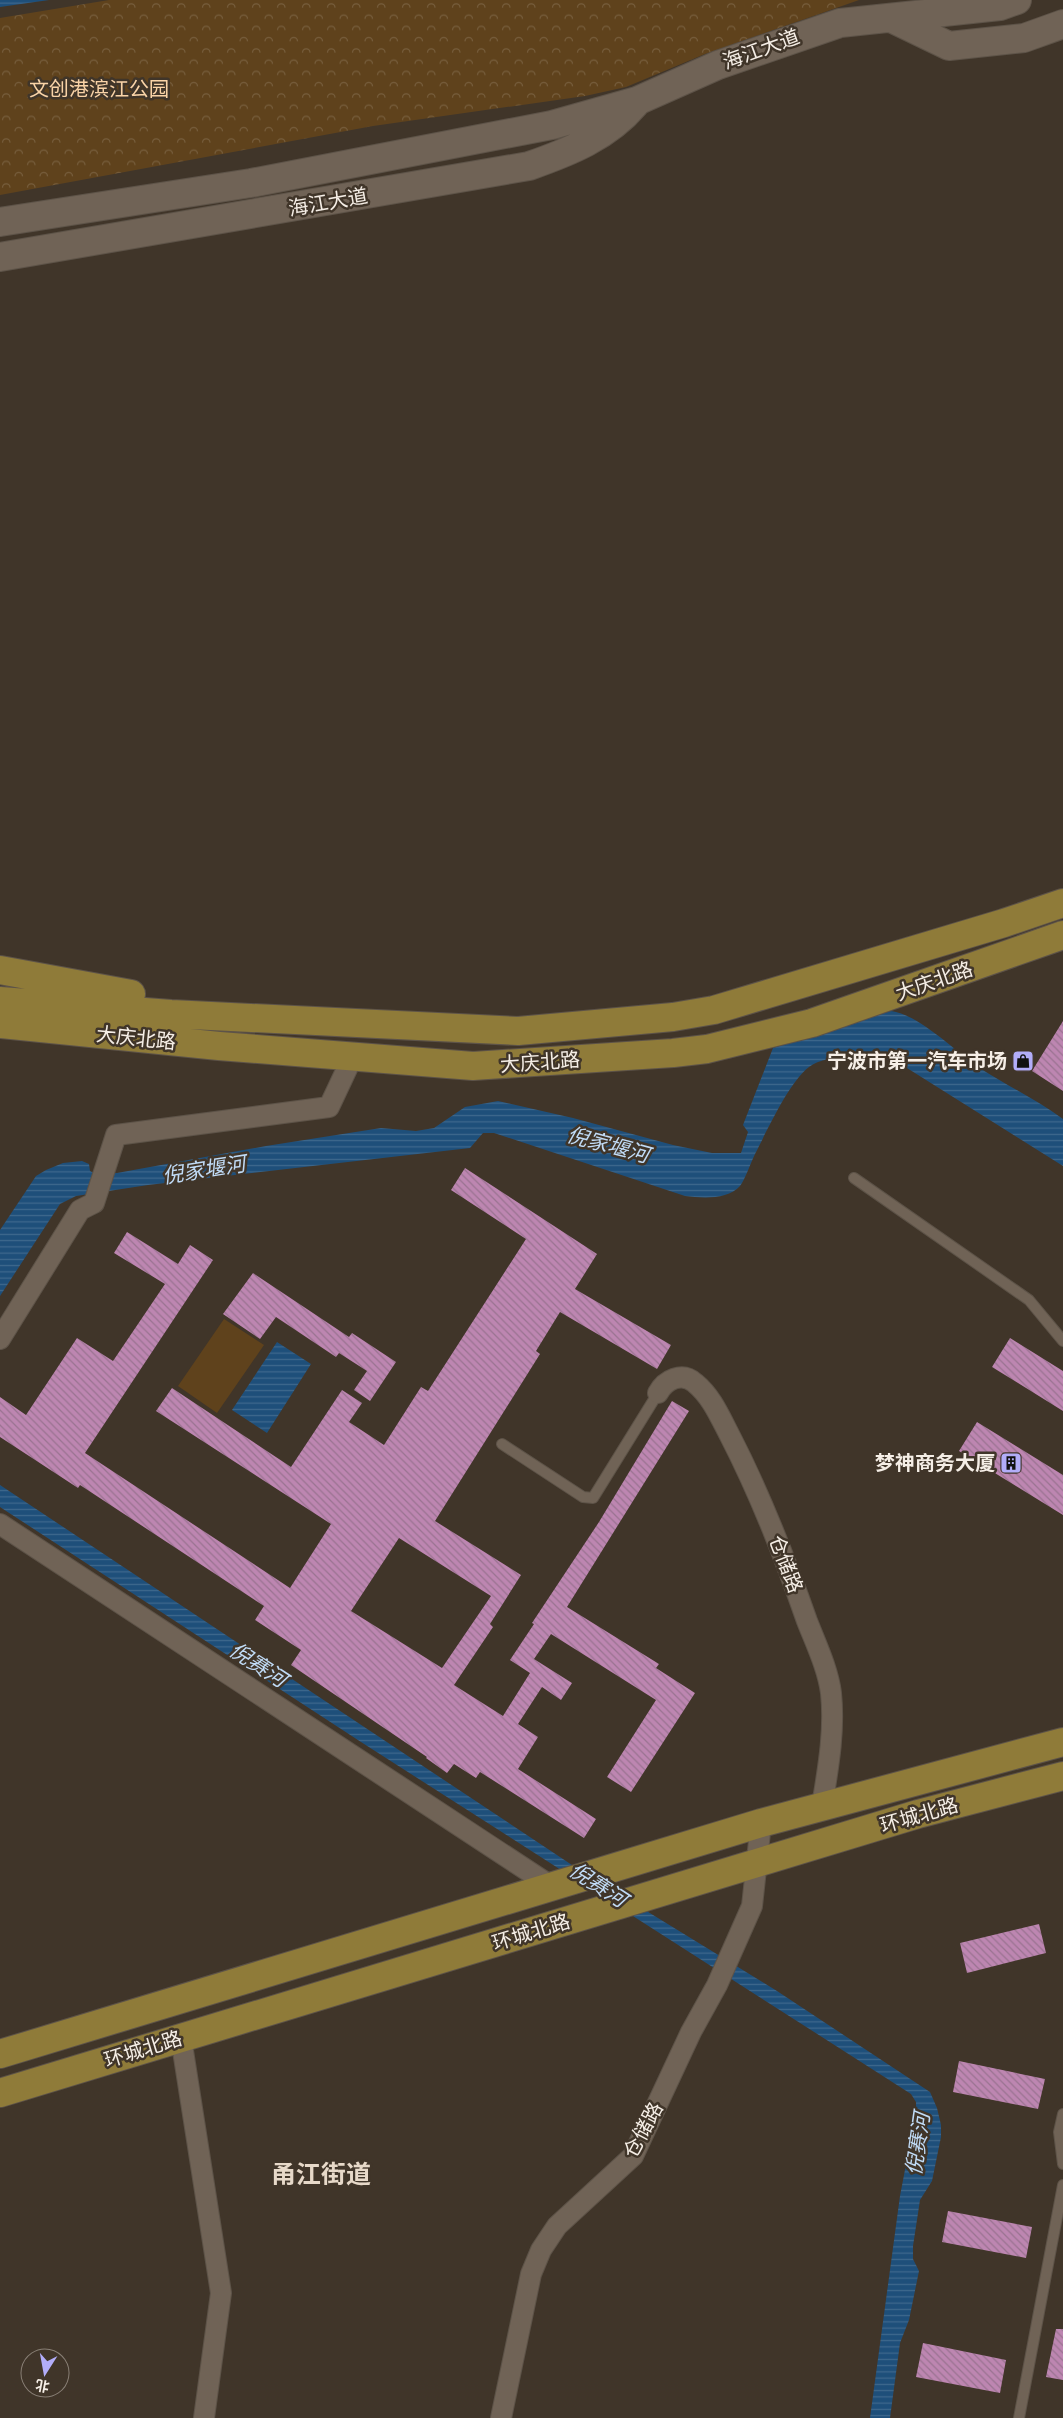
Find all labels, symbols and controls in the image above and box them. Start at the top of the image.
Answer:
street label: 海江大道 [720,26,802,73]
park label: 文创港滨江公园 [29,78,169,100]
street label: 海江大道 [287,185,369,220]
street label: 大庆北路 [893,959,975,1004]
street label: 大庆北路 [95,1024,177,1053]
street label: 大庆北路 [499,1049,581,1076]
shop icon: 宁波市第一汽车市场 [1011,1049,1035,1073]
place label: 宁波市第一汽车市场 [827,1050,1007,1072]
water label: 倪家堰河 [565,1124,655,1168]
water label: 倪家堰河 [161,1152,251,1187]
building icon: 梦神商务大厦 [999,1451,1023,1475]
place label: 梦神商务大厦 [875,1452,995,1474]
street label: 仓储路 [765,1532,806,1596]
water label: 倪赛河 [226,1639,294,1694]
street label: 环城北路 [878,1793,960,1837]
water label: 倪赛河 [566,1859,634,1914]
street label: 环城北路 [490,1910,572,1954]
street label: 环城北路 [102,2027,184,2071]
street label: 仓储路 [620,2099,667,2162]
water label: 倪赛河 [903,2107,934,2177]
district label: 甬江街道 [271,2161,371,2188]
north arrow [20,2348,70,2398]
text: 北 [34,2377,51,2394]

